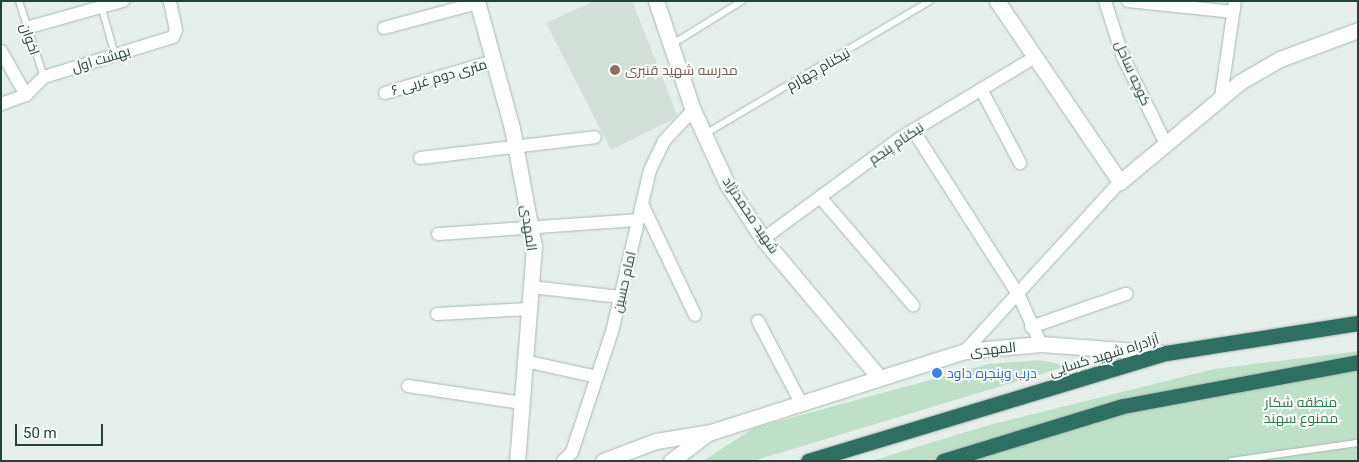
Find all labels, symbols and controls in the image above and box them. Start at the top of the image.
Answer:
street label: اخوان [17,21,43,57]
street label: کوچه ساحل [1111,38,1155,108]
street label: بهشت اول [70,42,132,76]
street label: نیکنام چهارم [783,44,853,94]
street label: ۶ متری دوم غربی [389,55,489,99]
place label: مدرسه شهید قنبری [625,62,738,78]
marker: مدرسه شهید قنبری [609,64,621,76]
street label: نیکنام پنجم [865,118,927,168]
street label: شهید محمدنژاد [719,174,783,256]
street label: المهدی [517,204,541,252]
street label: امام حسین [609,249,639,315]
street label: آزادراه شهید کسایی [1047,330,1161,380]
street label: المهدی [969,338,1017,360]
place label: درب وپنجره داود [947,365,1037,381]
marker: درب وپنجره داود [931,367,943,379]
park label: منطقه شکار ممنوع سهند [1264,394,1338,427]
scale bar [18,414,105,446]
text: 50 m [23,424,57,442]

